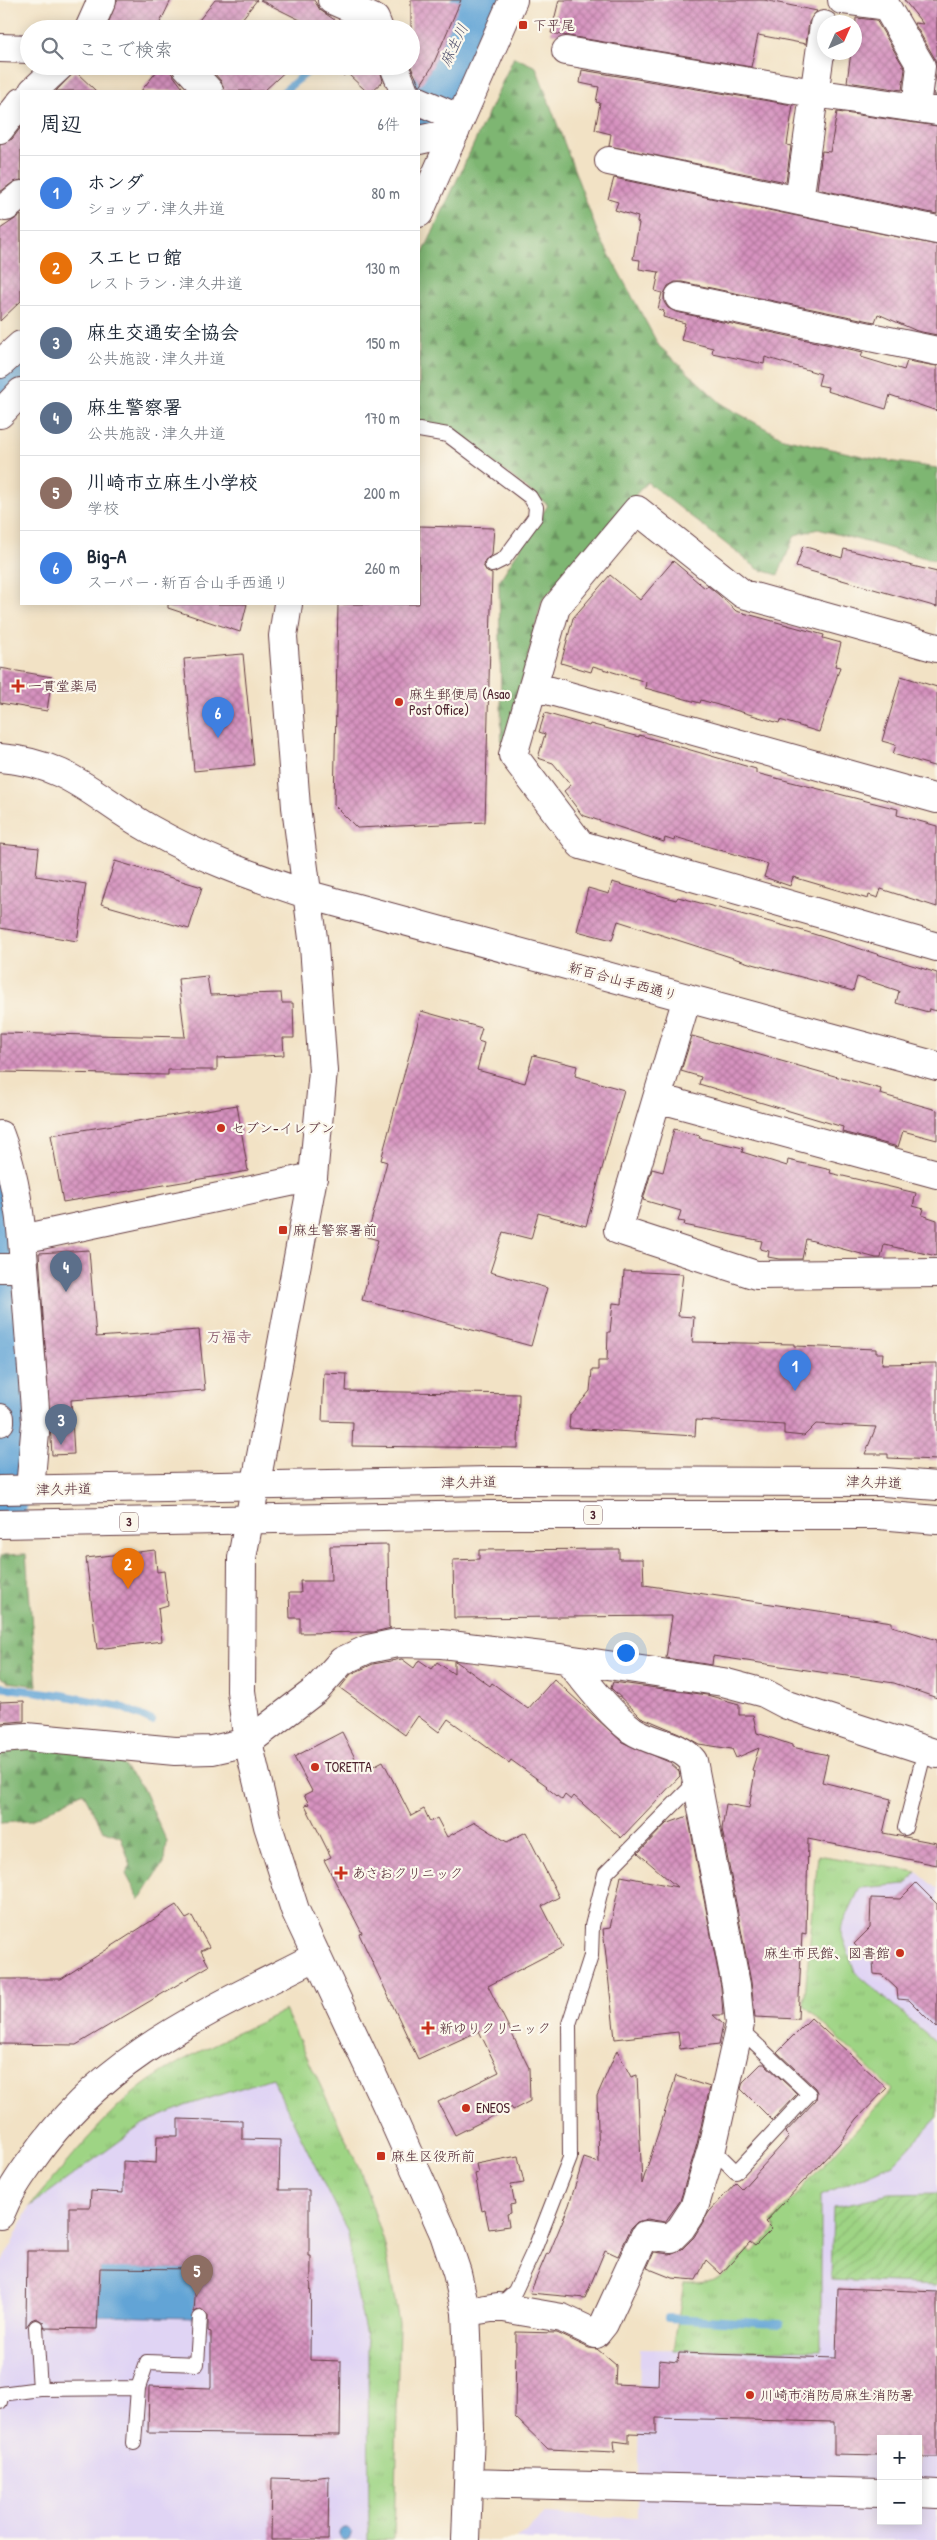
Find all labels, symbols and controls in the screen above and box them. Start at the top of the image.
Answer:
place label: 下平尾 [533,15,575,34]
north arrow [817,15,862,60]
marker: 下平尾 [517,19,529,31]
search box [20,20,420,75]
water label: 麻生川 [434,20,473,70]
icon: search [38,34,66,62]
text: ここで検索 [78,36,173,62]
text: 周辺 [40,109,82,138]
text: 6件 [378,113,400,135]
text: ホンダ [87,169,144,195]
text: 1 [53,182,59,204]
text: 80 m [371,182,400,204]
text: ショップ · 津久井道 [87,197,225,219]
text: スエヒロ館 [87,244,182,270]
text: 2 [52,257,60,279]
text: 130 m [365,257,400,279]
text: レストラン · 津久井道 [87,272,243,294]
text: 麻生交通安全協会 [87,319,239,345]
text: 3 [52,332,60,354]
text: 150 m [366,332,400,354]
text: 公共施設 · 津久井道 [87,347,226,369]
text: 麻生警察署 [87,394,182,420]
text: 4 [53,407,59,429]
text: 170 m [365,407,400,429]
text: 公共施設 · 津久井道 [87,422,226,444]
text: 川崎市立麻生小学校 [87,469,258,495]
text: 5 [53,482,59,504]
text: 200 m [364,482,400,504]
text: 学校 [87,497,119,519]
text: Big-A [87,543,126,569]
text: 6 [53,557,59,579]
text: 260 m [364,557,400,579]
text: スーパー · 新百合山手西通り [87,571,289,593]
place label: 一貫堂薬局 [28,676,98,695]
marker: 一貫堂薬局 [12,680,24,692]
place label: 麻生郵便局 (Asao Post Office) [409,684,511,719]
marker: 麻生郵便局 (Asao Post Office) [393,696,405,708]
pin: 6 [202,697,234,738]
street label: 新百合山手西通り [567,957,680,1004]
place label: セブン-イレブン [231,1118,335,1137]
marker: セブン-イレブン [215,1122,227,1134]
place label: 麻生警察署前 [293,1220,377,1239]
marker: 麻生警察署前 [277,1224,289,1236]
pin: 4 [50,1251,82,1292]
district label: 万福寺 [206,1326,252,1347]
pin: 1 [779,1350,811,1391]
pin: 3 [45,1404,77,1445]
street label: 津久井道 [846,1471,902,1492]
street label: 津久井道 [441,1472,497,1491]
street label: 津久井道 [36,1479,92,1498]
road number: 3 [584,1506,602,1524]
road number: 3 [120,1512,138,1531]
pin: 2 [112,1548,144,1589]
your location [613,1640,639,1666]
place label: TORETTA [325,1757,372,1776]
marker: TORETTA [309,1761,321,1773]
place label: あさおクリニック [352,1863,463,1882]
marker: あさおクリニック [334,1866,348,1880]
place label: 麻生市民館、図書館 [764,1943,890,1962]
marker: 麻生市民館、図書館 [894,1947,906,1959]
place label: 新ゆりクリニック [439,2018,551,2037]
marker: 新ゆりクリニック [421,2021,435,2035]
place label: ENEOS [476,2098,511,2117]
marker: ENEOS [460,2102,472,2114]
place label: 麻生区役所前 [391,2146,475,2165]
marker: 麻生区役所前 [375,2150,387,2162]
pin: 5 [181,2255,213,2296]
place label: 川崎市消防局麻生消防署 [760,2385,914,2404]
marker: 川崎市消防局麻生消防署 [744,2389,756,2401]
map controls [877,2435,922,2525]
button: + [877,2435,922,2480]
button: − [877,2480,922,2525]

